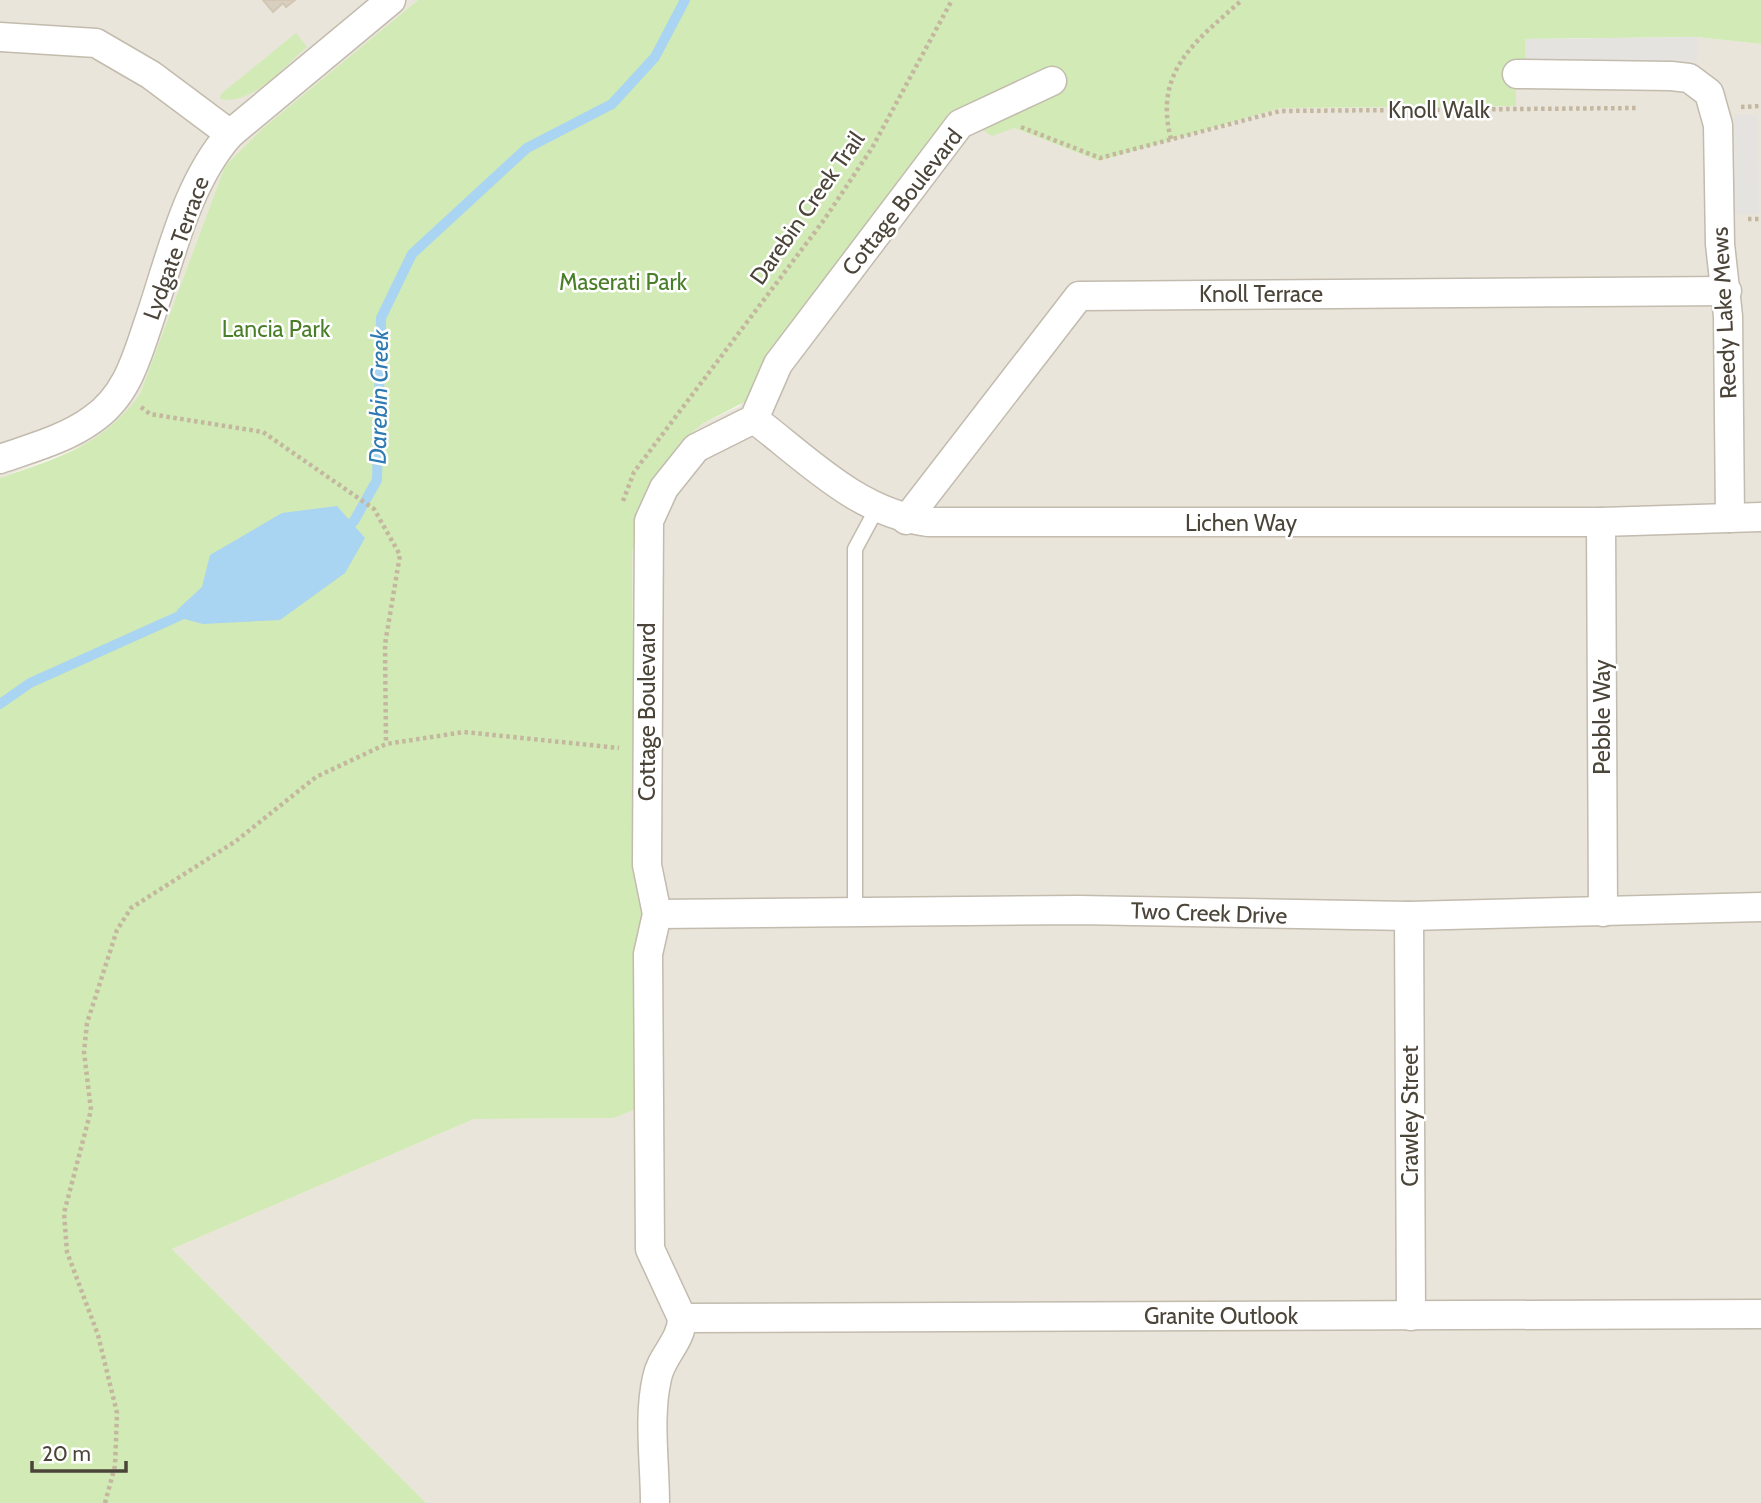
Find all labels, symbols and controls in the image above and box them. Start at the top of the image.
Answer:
street label: Knoll Walk [1388,96,1491,124]
street label: Cottage Boulevard [836,123,968,281]
street label: Darebin Creek Trail [744,125,871,290]
street label: Lydgate Terrace [137,172,215,324]
street label: Reedy Lake Mews [1706,226,1742,400]
park label: Maserati Park [559,268,688,296]
street label: Knoll Terrace [1199,280,1323,308]
park label: Lancia Park [222,315,331,343]
water label: Darebin Creek [363,329,394,465]
street label: Lichen Way [1185,509,1297,537]
street label: Cottage Boulevard [633,623,661,801]
street label: Pebble Way [1588,659,1616,775]
street label: Two Creek Drive [1130,896,1288,930]
street label: Crawley Street [1396,1045,1424,1187]
street label: Granite Outlook [1144,1302,1299,1330]
scale bar [32,1430,126,1474]
text: 20 m [42,1441,91,1466]

